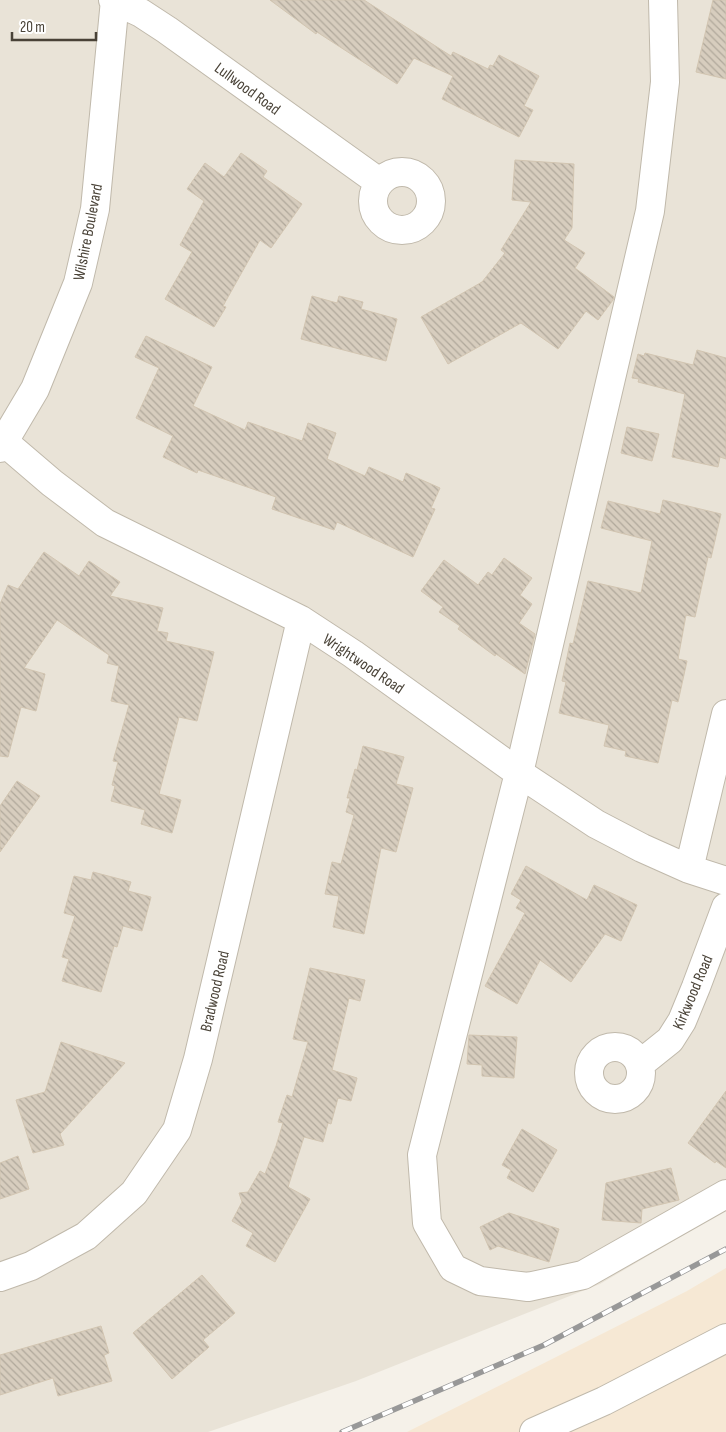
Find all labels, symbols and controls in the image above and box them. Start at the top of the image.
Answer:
scale bar [12,10,96,42]
text: 20 m [20,18,45,37]
street label: Lullwood Road [211,59,284,119]
street label: Wilshire Boulevard [70,182,107,282]
street label: Wrightwood Road [319,630,407,698]
street label: Bradwood Road [197,949,234,1034]
street label: Kirkwood Road [669,952,718,1033]

